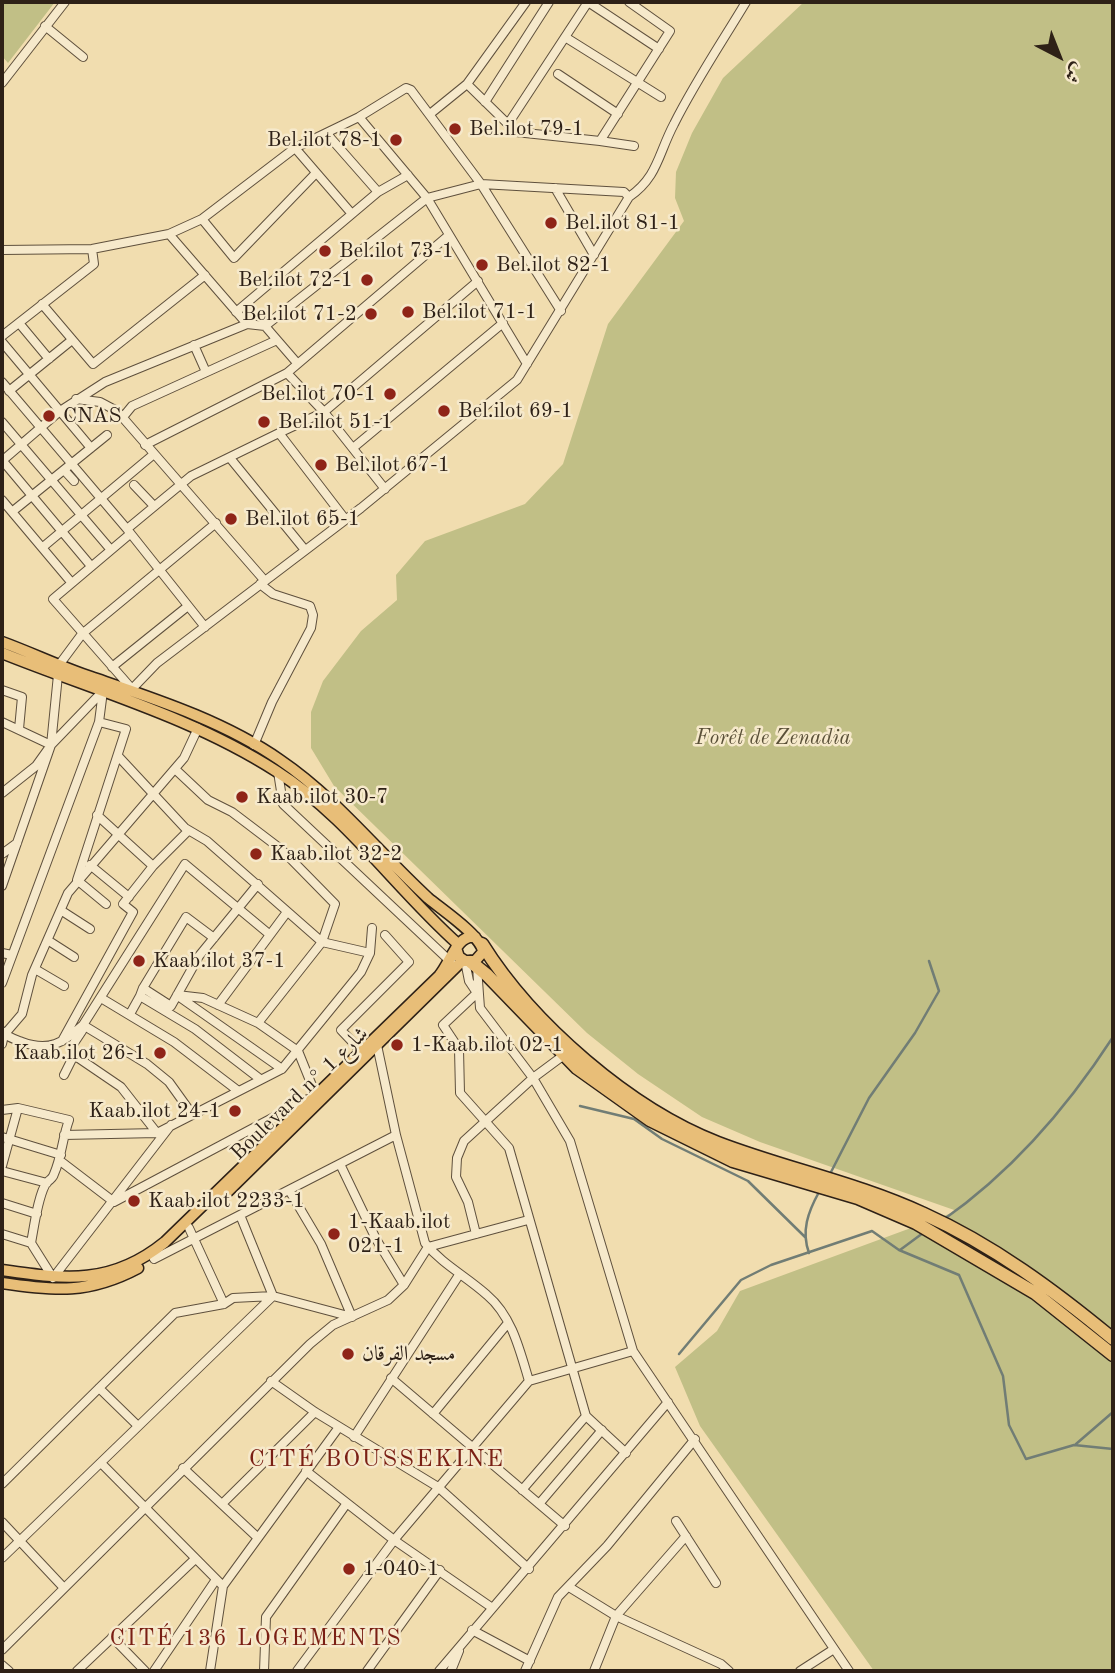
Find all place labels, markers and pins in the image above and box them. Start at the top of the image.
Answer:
place label: Bel.ilot 79-1 [469,116,584,142]
marker: Bel.ilot 79-1 [447,121,463,137]
place label: Bel.ilot 78-1 [267,127,382,153]
marker: Bel.ilot 78-1 [388,132,404,148]
place label: Bel.ilot 81-1 [565,210,680,236]
marker: Bel.ilot 81-1 [543,215,559,231]
place label: Bel.ilot 73-1 [339,238,454,264]
marker: Bel.ilot 73-1 [317,243,333,259]
place label: Bel.ilot 82-1 [496,252,611,278]
marker: Bel.ilot 82-1 [474,257,490,273]
place label: Bel.ilot 72-1 [238,267,353,293]
marker: Bel.ilot 72-1 [359,272,375,288]
place label: Bel.ilot 71-1 [422,299,537,325]
place label: Bel.ilot 71-2 [242,301,357,327]
marker: Bel.ilot 71-1 [400,304,416,320]
marker: Bel.ilot 71-2 [363,306,379,322]
place label: Bel.ilot 70-1 [261,381,376,407]
marker: Bel.ilot 70-1 [382,386,398,402]
place label: Bel.ilot 69-1 [458,398,573,424]
place label: CNAS [63,403,122,429]
marker: Bel.ilot 69-1 [436,403,452,419]
marker: CNAS [41,408,57,424]
place label: Bel.ilot 51-1 [278,409,393,435]
marker: Bel.ilot 51-1 [256,414,272,430]
place label: Bel.ilot 67-1 [335,452,450,478]
marker: Bel.ilot 67-1 [313,457,329,473]
place label: Bel.ilot 65-1 [245,506,360,532]
marker: Bel.ilot 65-1 [223,511,239,527]
place label: Kaab.ilot 30-7 [256,784,389,810]
marker: Kaab.ilot 30-7 [234,789,250,805]
place label: Kaab.ilot 32-2 [270,841,403,867]
marker: Kaab.ilot 32-2 [248,846,264,862]
place label: Kaab.ilot 37-1 [153,948,286,974]
marker: Kaab.ilot 37-1 [131,953,147,969]
place label: 1-Kaab.ilot 02-1 [411,1032,564,1058]
marker: 1-Kaab.ilot 02-1 [389,1037,405,1053]
place label: Kaab.ilot 26-1 [13,1040,146,1066]
marker: Kaab.ilot 26-1 [152,1045,168,1061]
place label: Kaab.ilot 24-1 [88,1098,221,1124]
marker: Kaab.ilot 24-1 [227,1103,243,1119]
place label: Kaab.ilot 2233-1 [148,1188,305,1214]
marker: Kaab.ilot 2233-1 [126,1193,142,1209]
place label: 1-Kaab.ilot 021-1 [348,1209,450,1259]
marker: 1-Kaab.ilot 021-1 [326,1226,342,1242]
place label: مسجد الفرقان [362,1341,455,1367]
marker: مسجد الفرقان [340,1346,356,1362]
place label: 1-040-1 [363,1556,439,1582]
marker: 1-040-1 [341,1561,357,1577]

